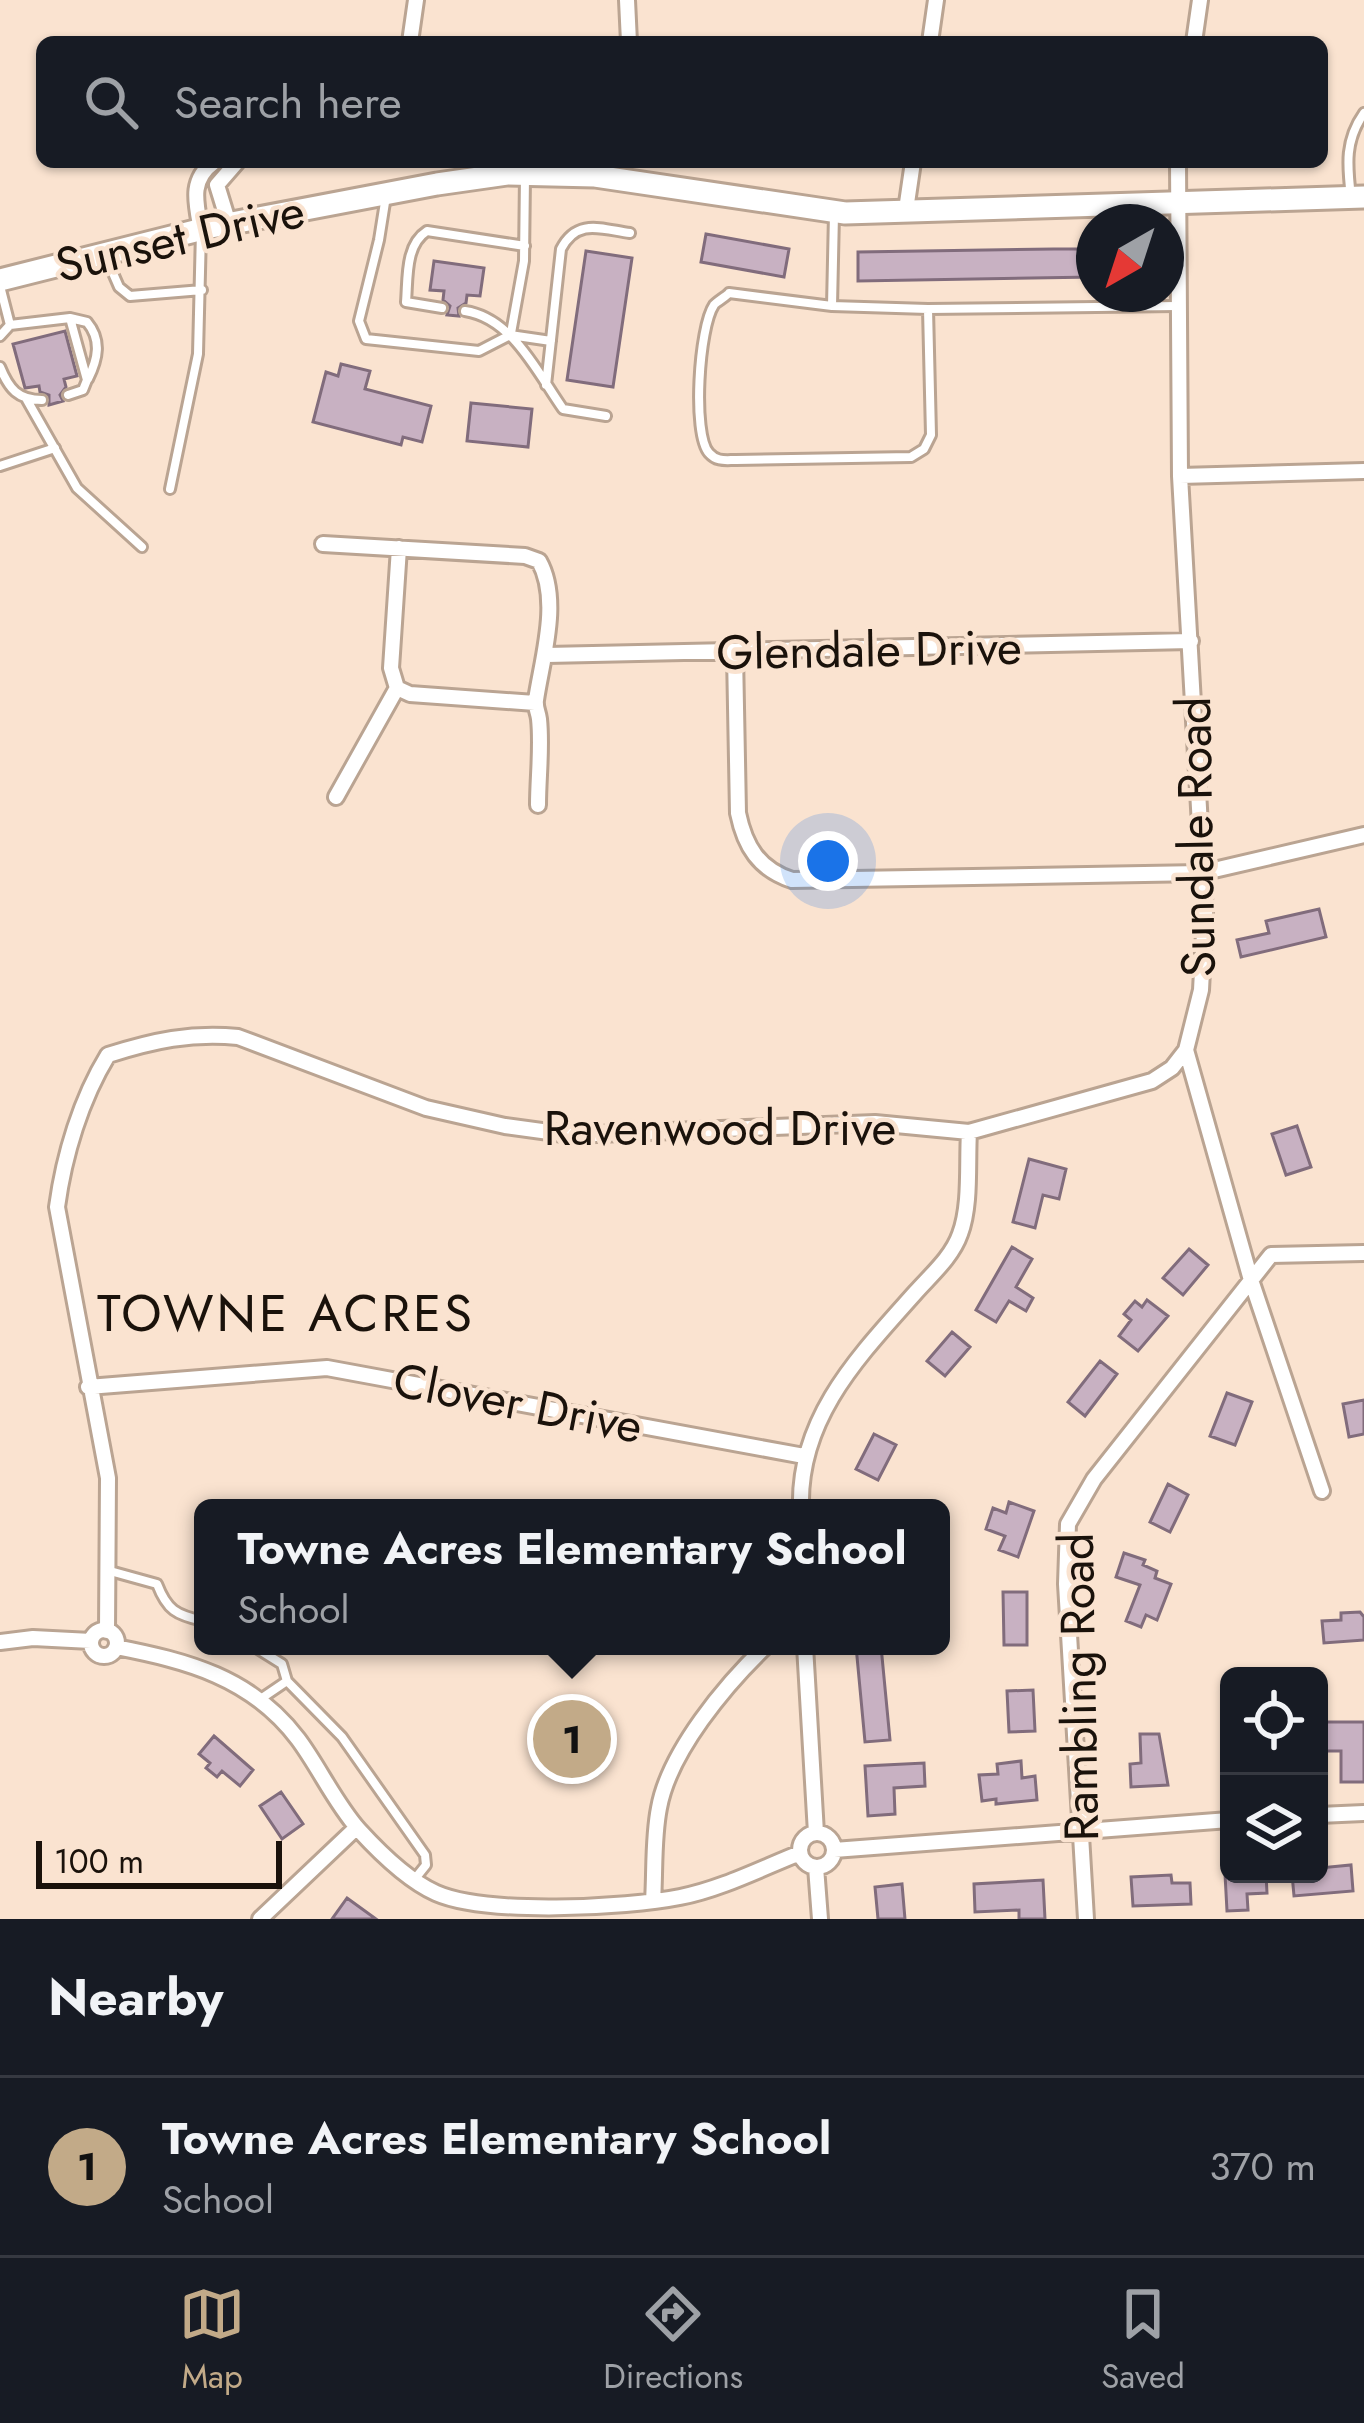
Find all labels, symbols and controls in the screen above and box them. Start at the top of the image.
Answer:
search box [36,36,1328,168]
icon: search [78,69,144,135]
text: Search here [174,70,402,135]
street label: Sunset Drive [49,176,311,300]
north arrow [1076,204,1184,312]
street label: Glendale Drive [716,613,1022,687]
street label: Sundale Road [1159,696,1233,978]
your location [798,831,858,891]
street label: Ravenwood Drive [544,1094,896,1163]
district label: TOWNE ACRES [97,1276,475,1350]
street label: Clover Drive [388,1345,648,1461]
popup [194,1499,950,1655]
text: Towne Acres Elementary School [237,1516,907,1581]
street label: Rambling Road [1042,1532,1116,1842]
text: School [237,1581,349,1638]
map controls [1220,1667,1328,1883]
button: locate [1220,1667,1328,1775]
pin: 1 [533,1694,611,1784]
button: layers [1220,1775,1328,1883]
scale bar [36,1835,282,1888]
text: 100 m [54,1838,144,1885]
text: Nearby [48,1960,223,2034]
text: Towne Acres Elementary School [162,2106,831,2171]
text: 1 [77,2138,97,2195]
text: 370 m [1209,2138,1316,2195]
text: School [162,2171,274,2228]
tab: Map [179,2281,245,2400]
tab: Directions [603,2281,743,2400]
tab: Saved [1101,2281,1185,2400]

